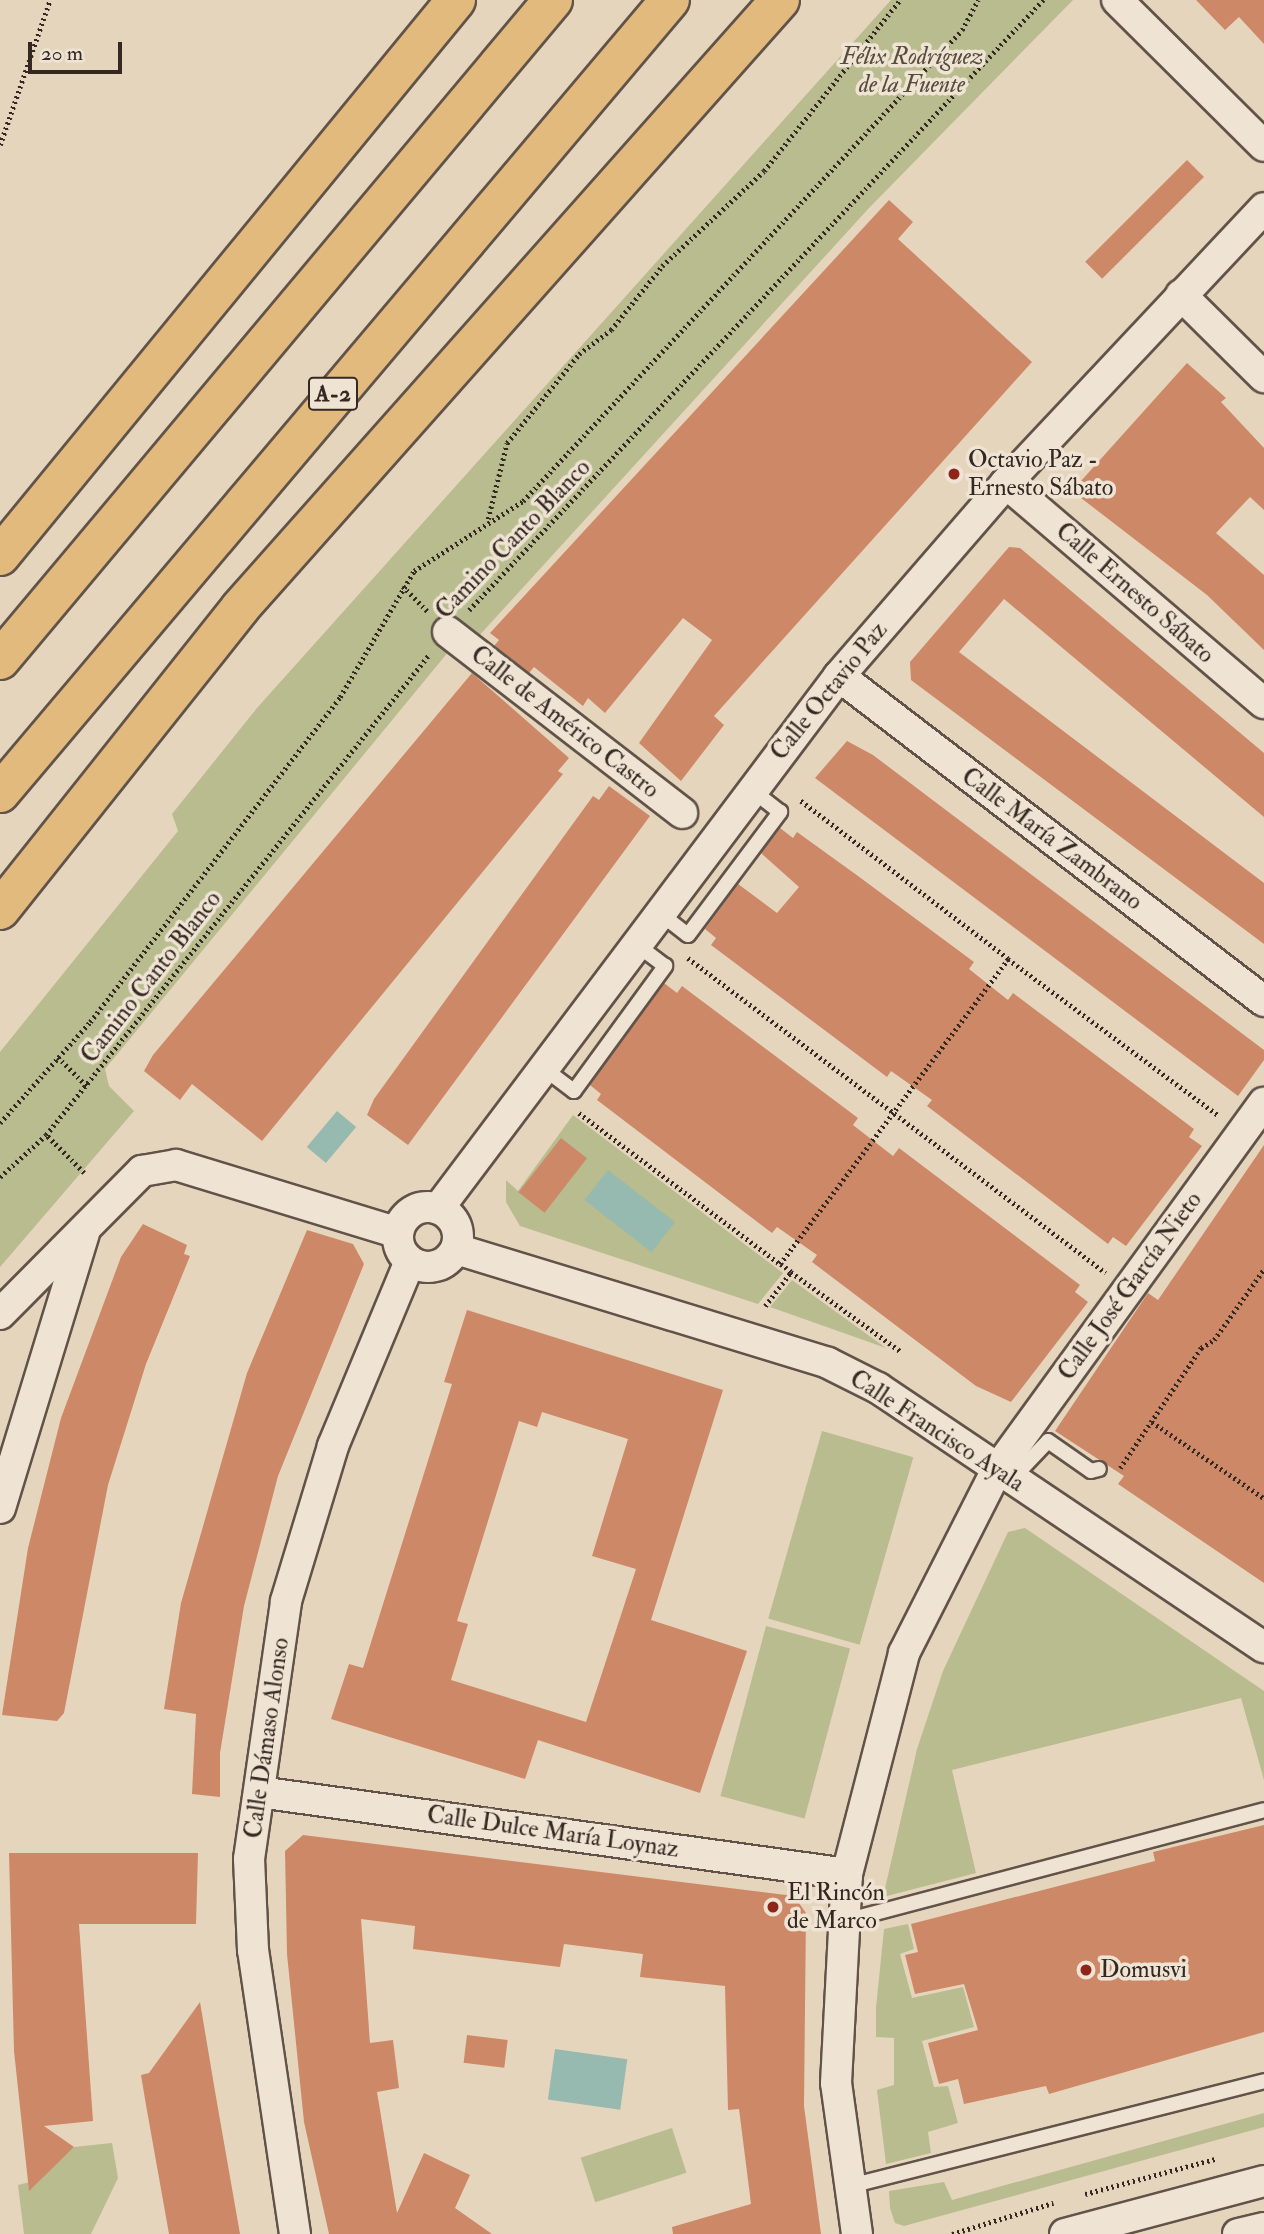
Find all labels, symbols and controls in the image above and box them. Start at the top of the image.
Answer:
scale bar [32,28,126,72]
text: 20 m [41,40,83,67]
park label: Félix Rodríguez de la Fuente [841,43,983,99]
road number: A-2 [307,374,359,414]
place label: Octavio Paz - Ernesto Sábato [968,446,1113,502]
street label: Camino Canto Blanco [430,453,596,625]
marker: Octavio Paz - Ernesto Sábato [946,466,962,482]
street label: Calle Ernesto Sábato [1050,517,1220,669]
street label: Calle Octavio Paz [765,616,893,766]
street label: Calle de Américo Castro [465,640,665,804]
street label: Calle María Zambrano [956,762,1148,916]
street label: Camino Canto Blanco [75,885,227,1069]
street label: Calle José García Nieto [1052,1186,1208,1386]
street label: Calle Francisco Ayala [845,1364,1029,1498]
street label: Calle Dámaso Alonso [239,1636,295,1840]
street label: Calle Dulce María Loynaz [425,1800,681,1864]
place label: El Rincón de Marco [787,1879,885,1935]
marker: El Rincón de Marco [765,1899,781,1915]
place label: Domusvi [1100,1956,1187,1984]
marker: Domusvi [1078,1962,1094,1978]

